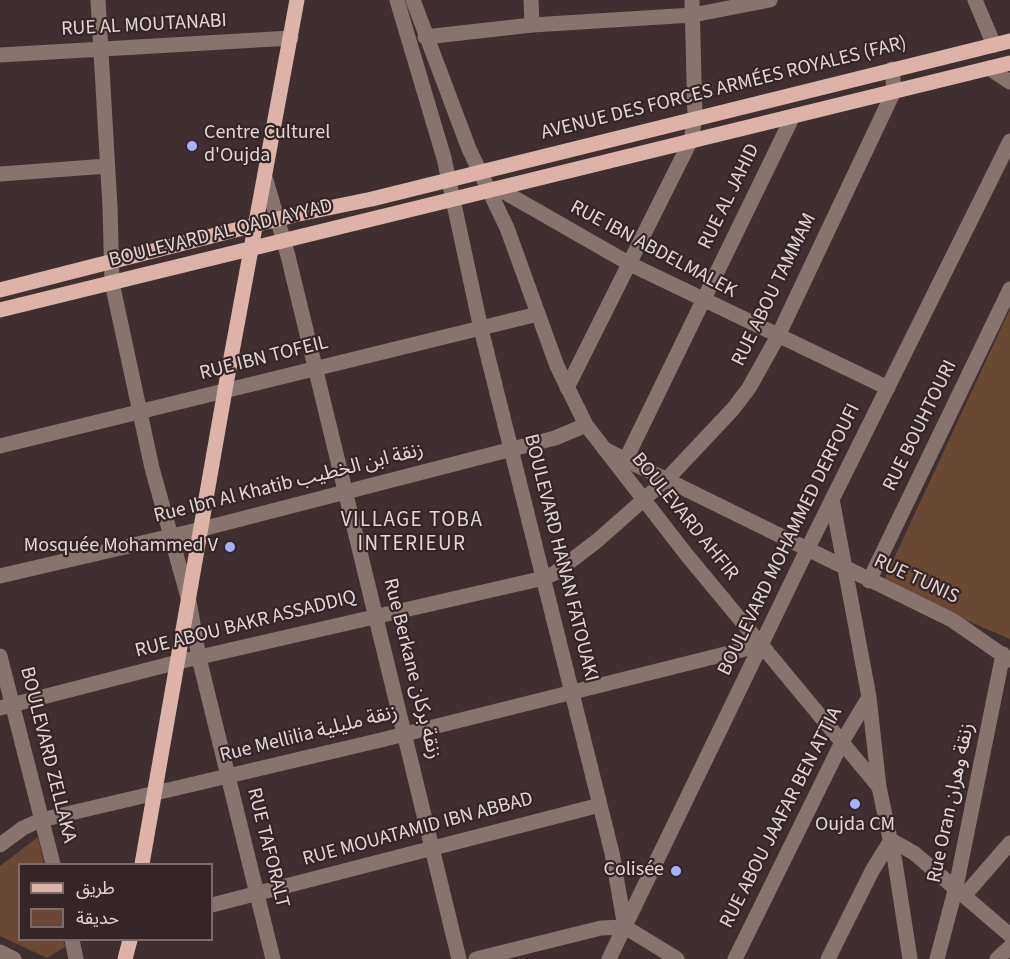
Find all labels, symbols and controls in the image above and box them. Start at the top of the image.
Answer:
street label: RUE AL MOUTANABI [61,10,227,42]
street label: AVENUE DES FORCES ARMÉES ROYALES (FAR) [539,32,909,146]
place label: Centre Culturel d'Oujda [204,122,330,169]
marker: Centre Culturel d'Oujda [185,139,199,153]
street label: RUE AL JAHID [694,140,766,254]
street label: BOULEVARD AL QADI AYYAD [107,195,335,273]
street label: RUE IBN ABDELMALEK [566,196,740,304]
street label: RUE ABOU TAMMAM [728,210,822,370]
street label: RUE IBN TOFEIL [197,331,331,387]
street label: RUE BOUHTOURI [879,357,963,495]
street label: BOULEVARD MOHAMMED DERFOUFI [714,400,866,680]
street label: BOULEVARD HANAN FATOUAKI [518,432,602,684]
street label: Rue Ibn Al Khatib زنقة ابن الخطيب [152,439,426,529]
street label: BOULEVARD AHFIR [625,448,743,586]
district label: VILLAGE TOBA INTERIEUR [341,508,483,558]
place label: Mosquée Mohammed V [24,535,218,559]
marker: Mosquée Mohammed V [223,540,237,554]
street label: RUE TUNIS [870,550,962,610]
street label: Rue Berkane زنقة بركان [377,576,445,762]
street label: RUE ABOU BAKR ASSADDIQ [133,586,359,664]
street label: BOULEVARD ZELLAKA [14,664,80,846]
street label: Rue Mellilia زنقة مليلية [217,701,401,769]
street label: RUE ABOU JAAFAR BEN ATTIA [716,704,848,932]
street label: Rue Oran زنقة وهران [923,721,981,885]
street label: RUE TAFORALT [241,786,293,910]
street label: RUE MOUATAMID IBN ABBAD [300,788,536,872]
marker: Oujda CM [848,797,862,811]
place label: Oujda CM [815,814,895,838]
place label: Colisée [604,859,664,883]
legend [18,863,213,941]
marker: Colisée [669,864,683,878]
text: طريق [76,876,115,901]
text: حديقة [76,906,119,931]

